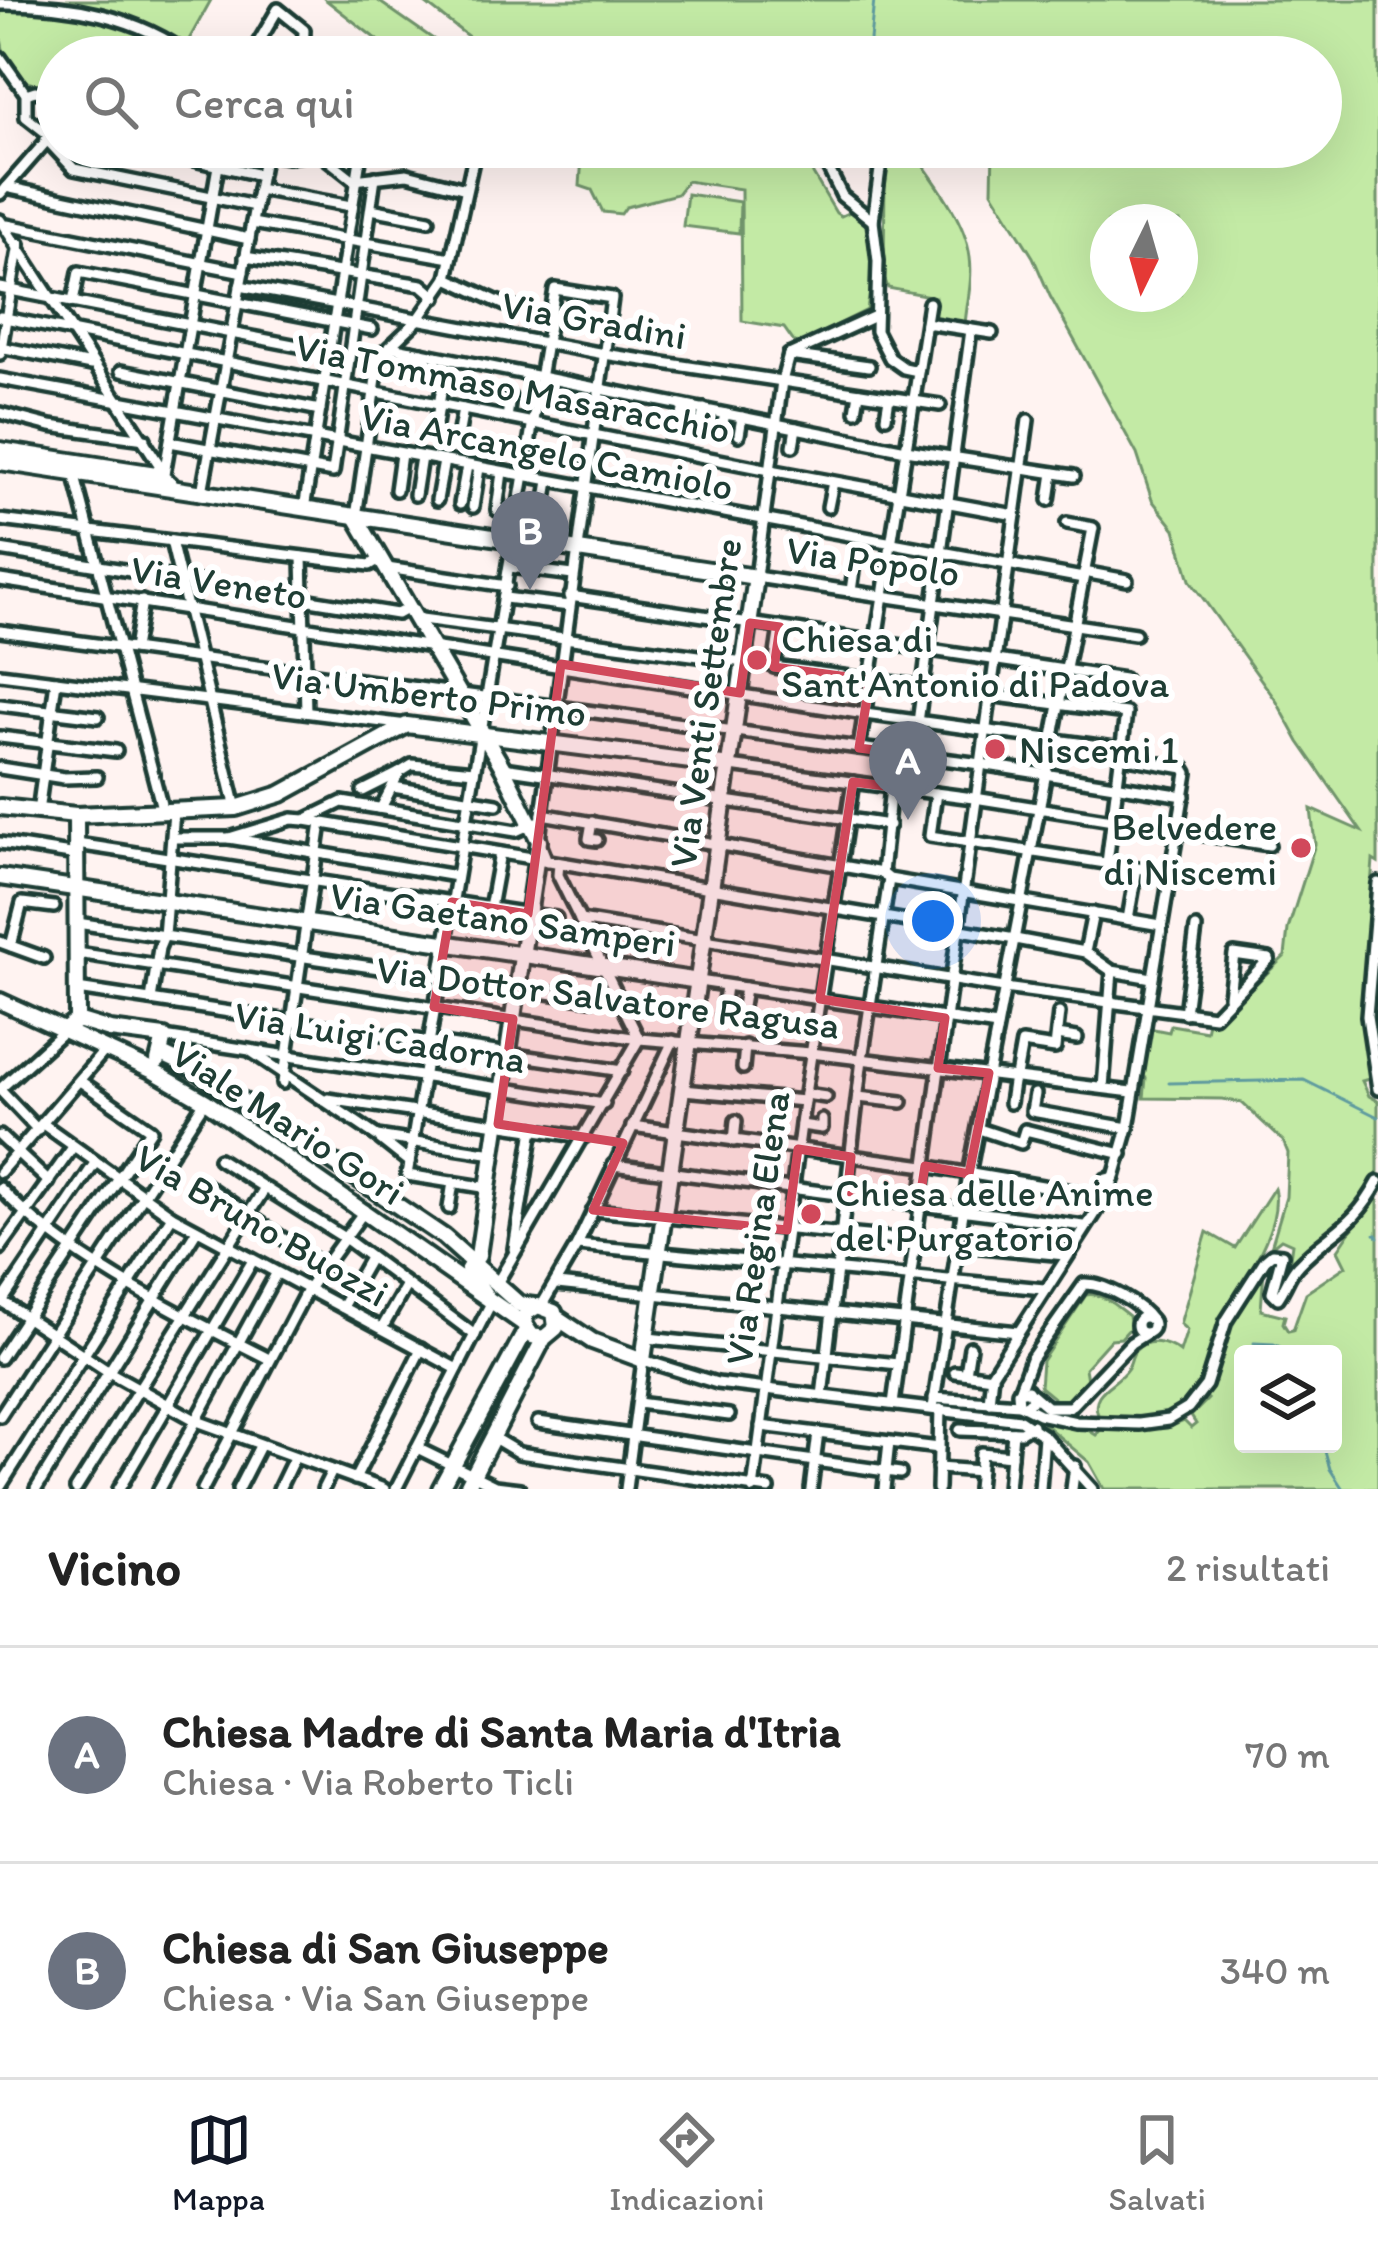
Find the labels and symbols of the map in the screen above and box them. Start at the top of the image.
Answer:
north arrow [1090,204,1198,312]
street label: Via Gradini [498,281,690,359]
street label: Via Tommaso Masaracchio [292,323,734,453]
street label: Via Arcangelo Camiolo [357,392,737,510]
pin: B [491,491,569,590]
street label: Via Popolo [783,526,963,596]
street label: Via Venti Settembre [659,535,751,871]
street label: Via Veneto [128,545,310,619]
place label: Chiesa di Sant'Antonio di Padova [781,615,1169,707]
marker: Chiesa di Sant'Antonio di Padova [744,647,770,673]
street label: Via Umberto Primo [269,651,589,737]
pin: A [869,721,947,820]
place label: Niscemi 1 [1019,726,1179,773]
marker: Niscemi 1 [982,736,1008,762]
place label: Belvedere di Niscemi [1103,803,1277,895]
marker: Belvedere di Niscemi [1288,835,1314,861]
street label: Via Gaetano Samperi [327,871,679,967]
your location [903,891,963,951]
street label: Via Dottor Salvatore Ragusa [374,945,842,1049]
street label: Via Luigi Cadorna [231,991,529,1083]
street label: Viale Mario Gori [163,1029,413,1215]
street label: Via Regina Elena [714,1088,800,1368]
street label: Via Bruno Buozzi [127,1133,397,1317]
place label: Chiesa delle Anime del Purgatorio [835,1169,1154,1261]
marker: Chiesa delle Anime del Purgatorio [798,1201,824,1227]

